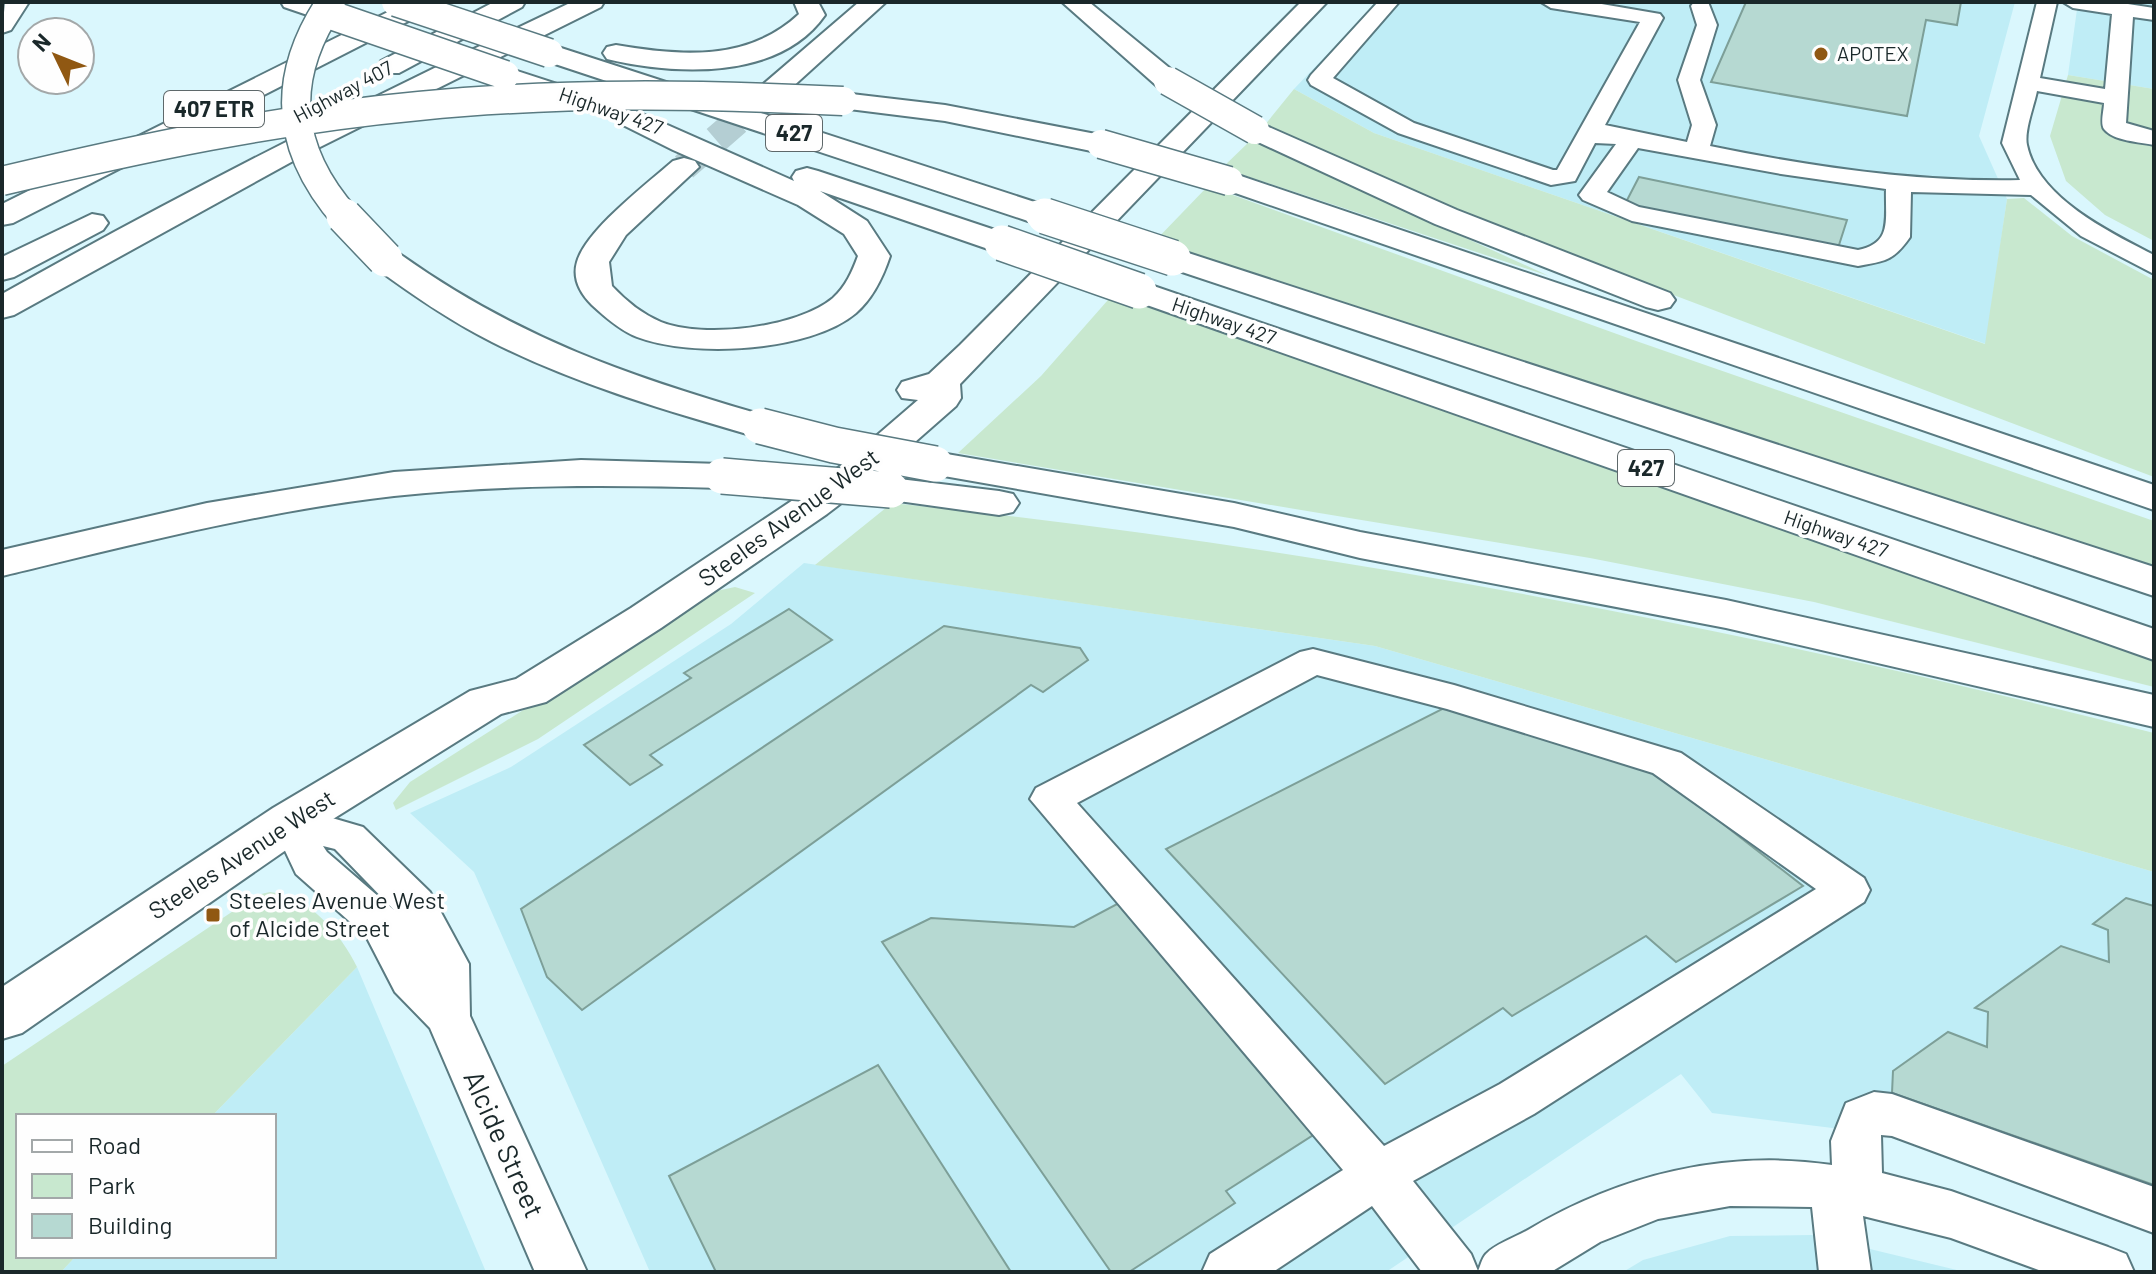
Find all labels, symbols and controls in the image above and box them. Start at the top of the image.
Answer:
north arrow [16,16,96,96]
text: N [26,27,55,56]
place label: APOTEX [1837,41,1909,65]
marker: APOTEX [1812,45,1830,63]
street label: Highway 407 [289,55,397,127]
street label: Highway 427 [556,81,667,139]
road number: 407 ETR [164,91,264,127]
road number: 427 [766,115,822,151]
street label: Highway 427 [1169,291,1280,349]
street label: Steeles Avenue West [692,442,884,592]
road number: 427 [1618,450,1674,486]
street label: Highway 427 [1781,504,1892,562]
street label: Steeles Avenue West [143,783,340,925]
place label: Steeles Avenue West of Alcide Street [229,885,445,942]
marker: Steeles Avenue West of Alcide Street [204,906,222,924]
street label: Alcide Street [457,1065,552,1222]
legend [16,1114,276,1258]
text: Road [88,1130,141,1159]
text: Park [88,1170,135,1199]
text: Building [88,1210,172,1239]

